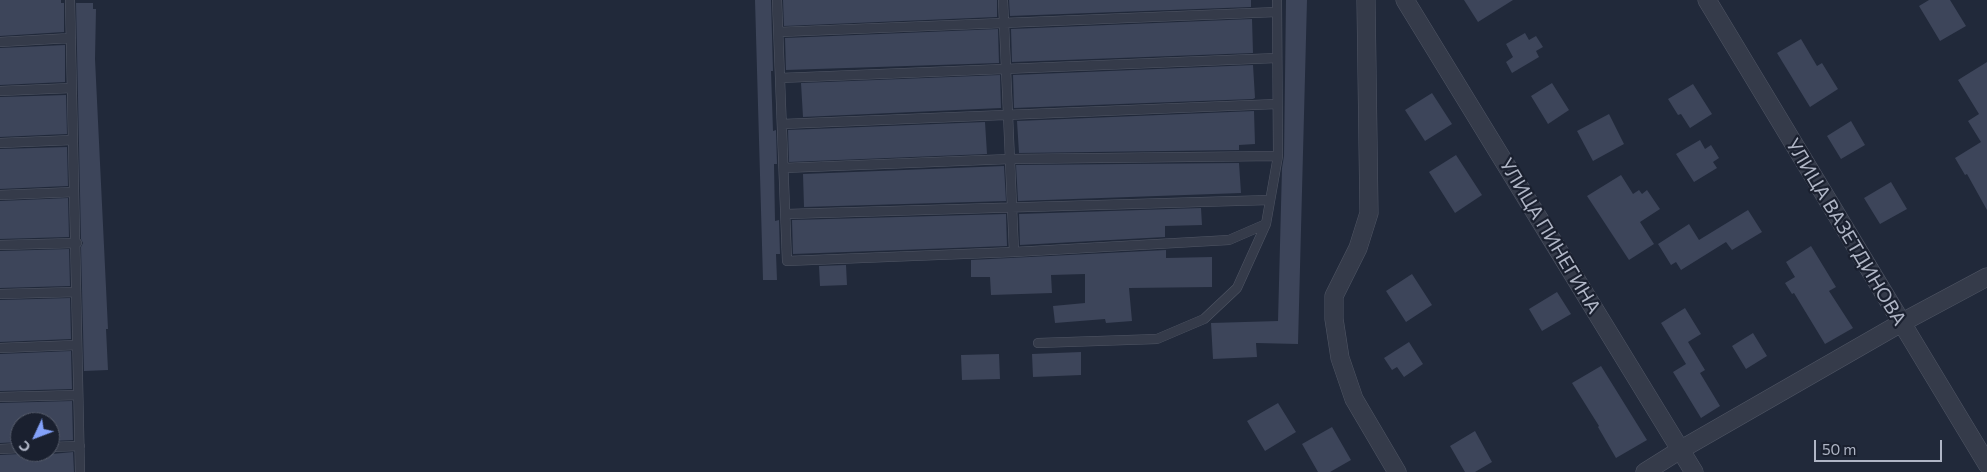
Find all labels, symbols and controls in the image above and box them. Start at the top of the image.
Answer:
street label: УЛИЦА ВАЗЕТДИНОВА [1781,135,1911,329]
street label: УЛИЦА ПИНЕГИНА [1495,154,1605,318]
north arrow [10,412,60,462]
scale bar [1817,430,1944,462]
text: С [15,438,34,456]
text: 50 m [1822,440,1856,458]

